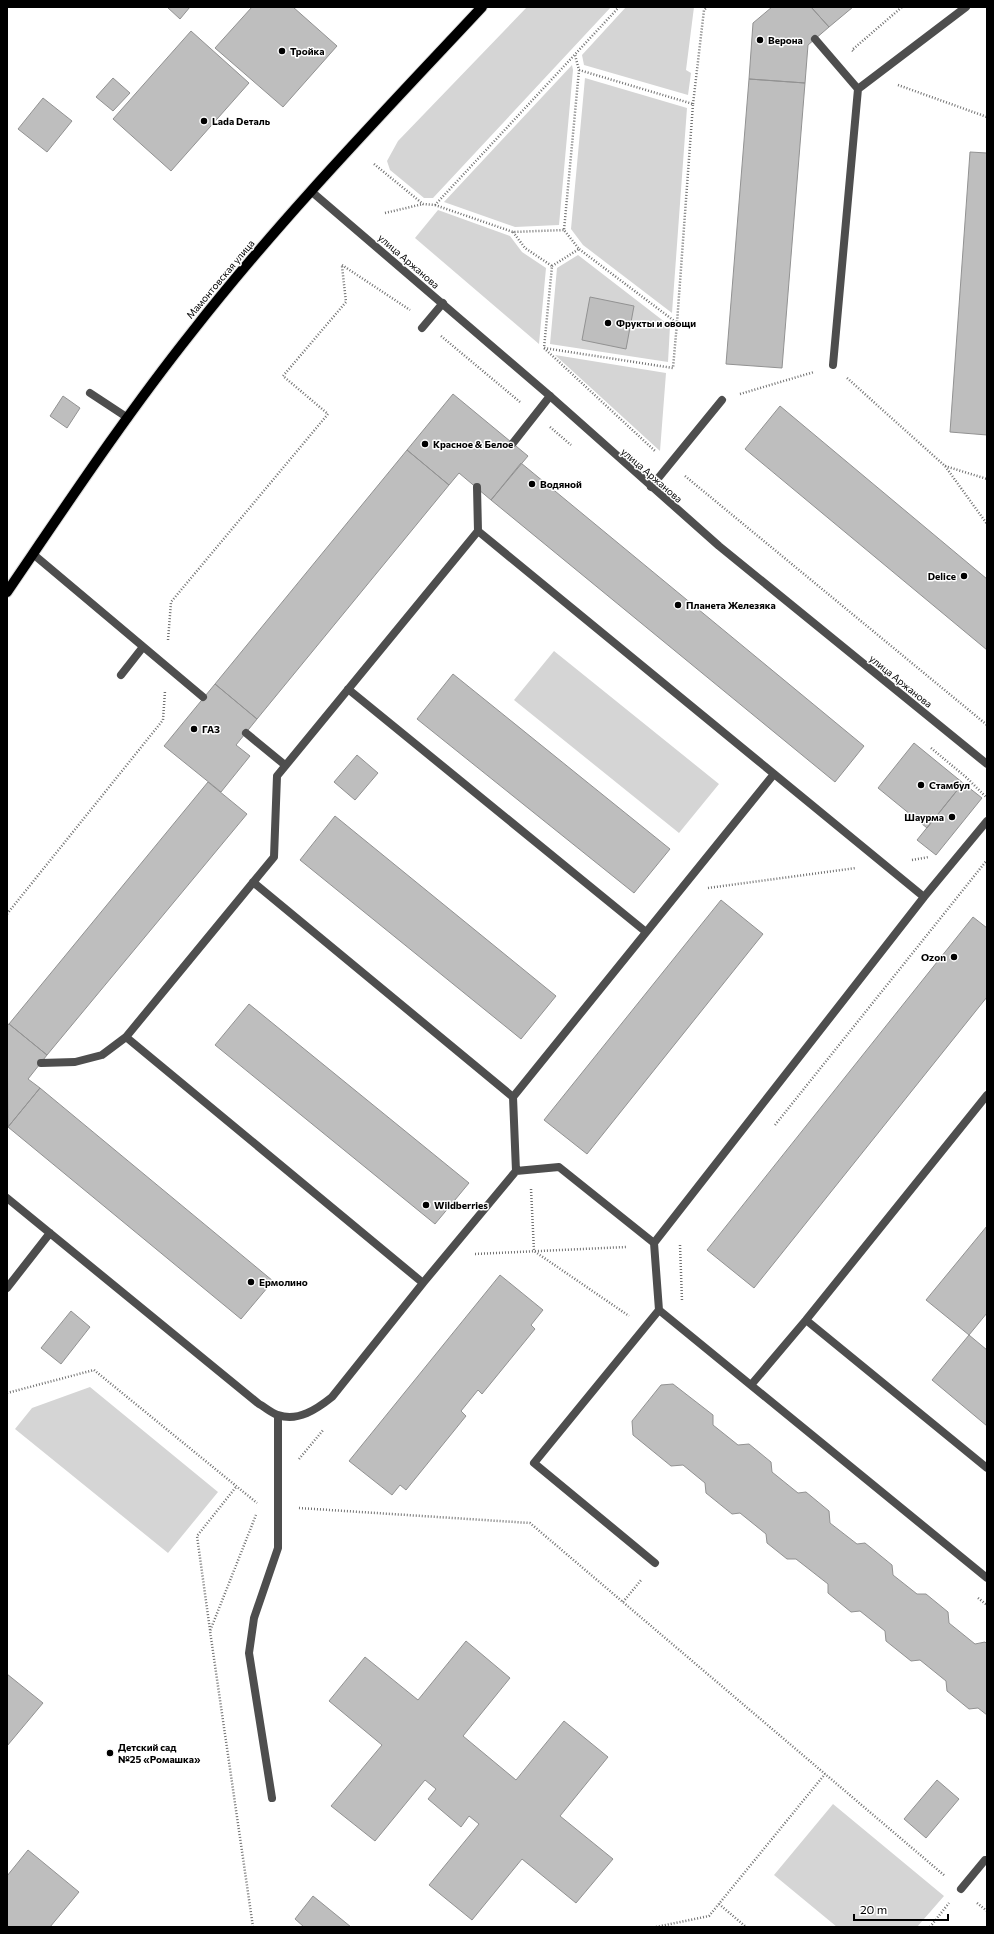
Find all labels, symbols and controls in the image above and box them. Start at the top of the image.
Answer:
place label: Верона [768,34,803,46]
marker: Верона [755,35,765,45]
place label: Тройка [290,45,324,57]
marker: Тройка [277,46,287,56]
place label: Lada Dеталь [212,115,271,127]
marker: Lada Dеталь [199,116,209,126]
street label: улица Аржанова [376,231,442,291]
street label: Мамонтовская улица [183,237,257,321]
place label: Фрукты и овощи [616,317,696,329]
marker: Фрукты и овощи [603,318,613,328]
place label: Красное & Белое [433,438,513,450]
marker: Красное & Белое [420,439,430,449]
street label: улица Аржанова [619,445,685,505]
place label: Водяной [540,478,582,490]
marker: Водяной [527,479,537,489]
place label: Delice [928,570,956,582]
marker: Delice [959,571,969,581]
place label: Планета Железяка [686,599,776,611]
marker: Планета Железяка [673,600,683,610]
street label: улица Аржанова [867,652,935,710]
place label: ГАЗ [202,723,220,735]
marker: ГАЗ [189,724,199,734]
place label: Стамбул [929,779,970,791]
marker: Стамбул [916,780,926,790]
place label: Шаурма [904,811,944,823]
marker: Шаурма [947,812,957,822]
place label: Ozon [921,951,946,963]
marker: Ozon [949,952,959,962]
place label: Wildberries [434,1199,488,1211]
marker: Wildberries [421,1200,431,1210]
place label: Ермолино [259,1276,308,1288]
marker: Ермолино [246,1277,256,1287]
place label: Детский сад №25 «Ромашка» [118,1741,201,1765]
marker: Детский сад №25 «Ромашка» [105,1748,115,1758]
scale bar [854,1896,948,1922]
text: 20 m [860,1902,887,1916]

